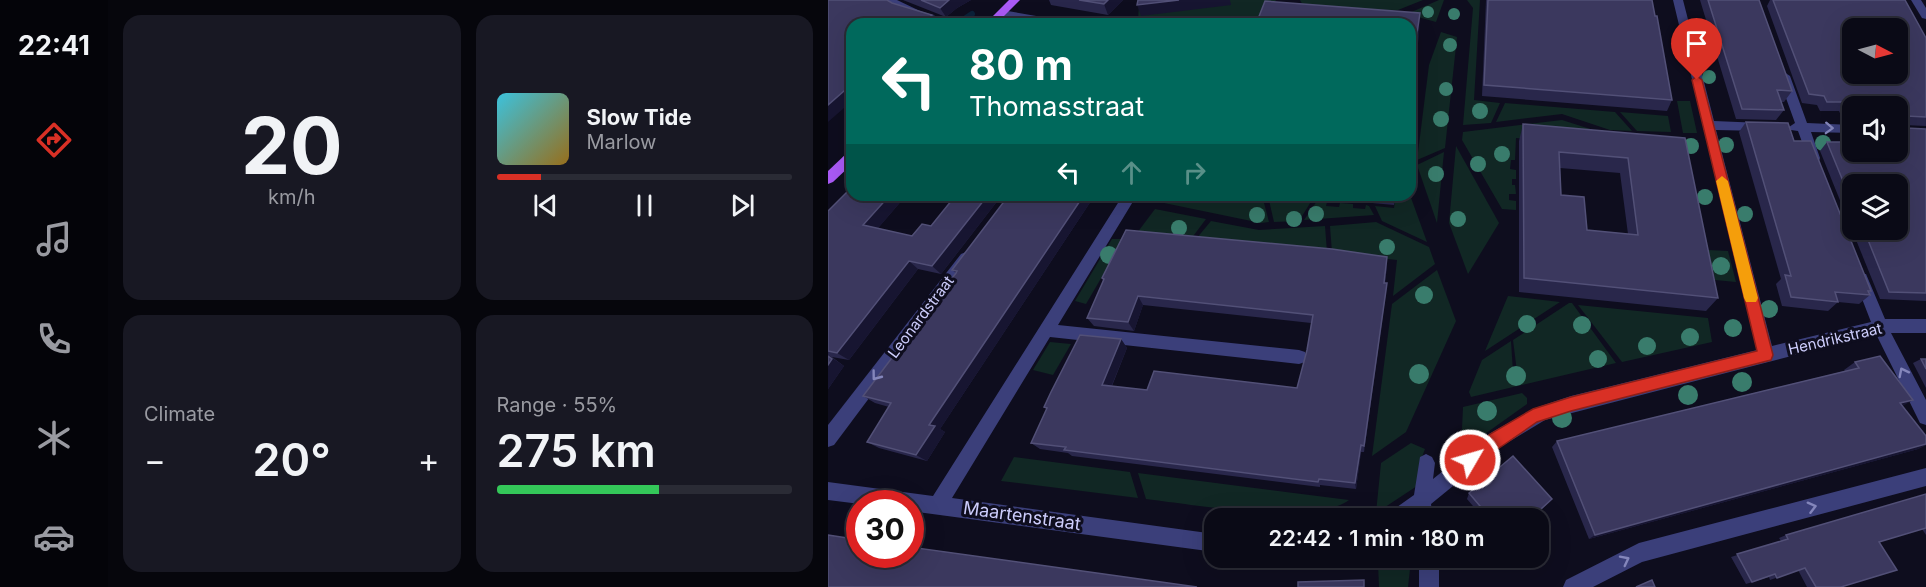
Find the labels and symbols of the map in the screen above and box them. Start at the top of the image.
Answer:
pin [1671,18,1722,80]
north arrow [1842,18,1908,84]
one-way arrow [1825,122,1834,134]
street label: Leonardstraat [883,272,958,362]
street label: Hendrikstraat [1786,318,1884,359]
one-way arrow [1899,367,1910,378]
one-way arrow [873,369,884,380]
position arrow [1438,428,1502,492]
speed limit sign: 30 [846,490,924,568]
street label: Maartenstraat [962,497,1082,534]
one-way arrow [1806,502,1817,514]
one-way arrow [1619,556,1630,568]

